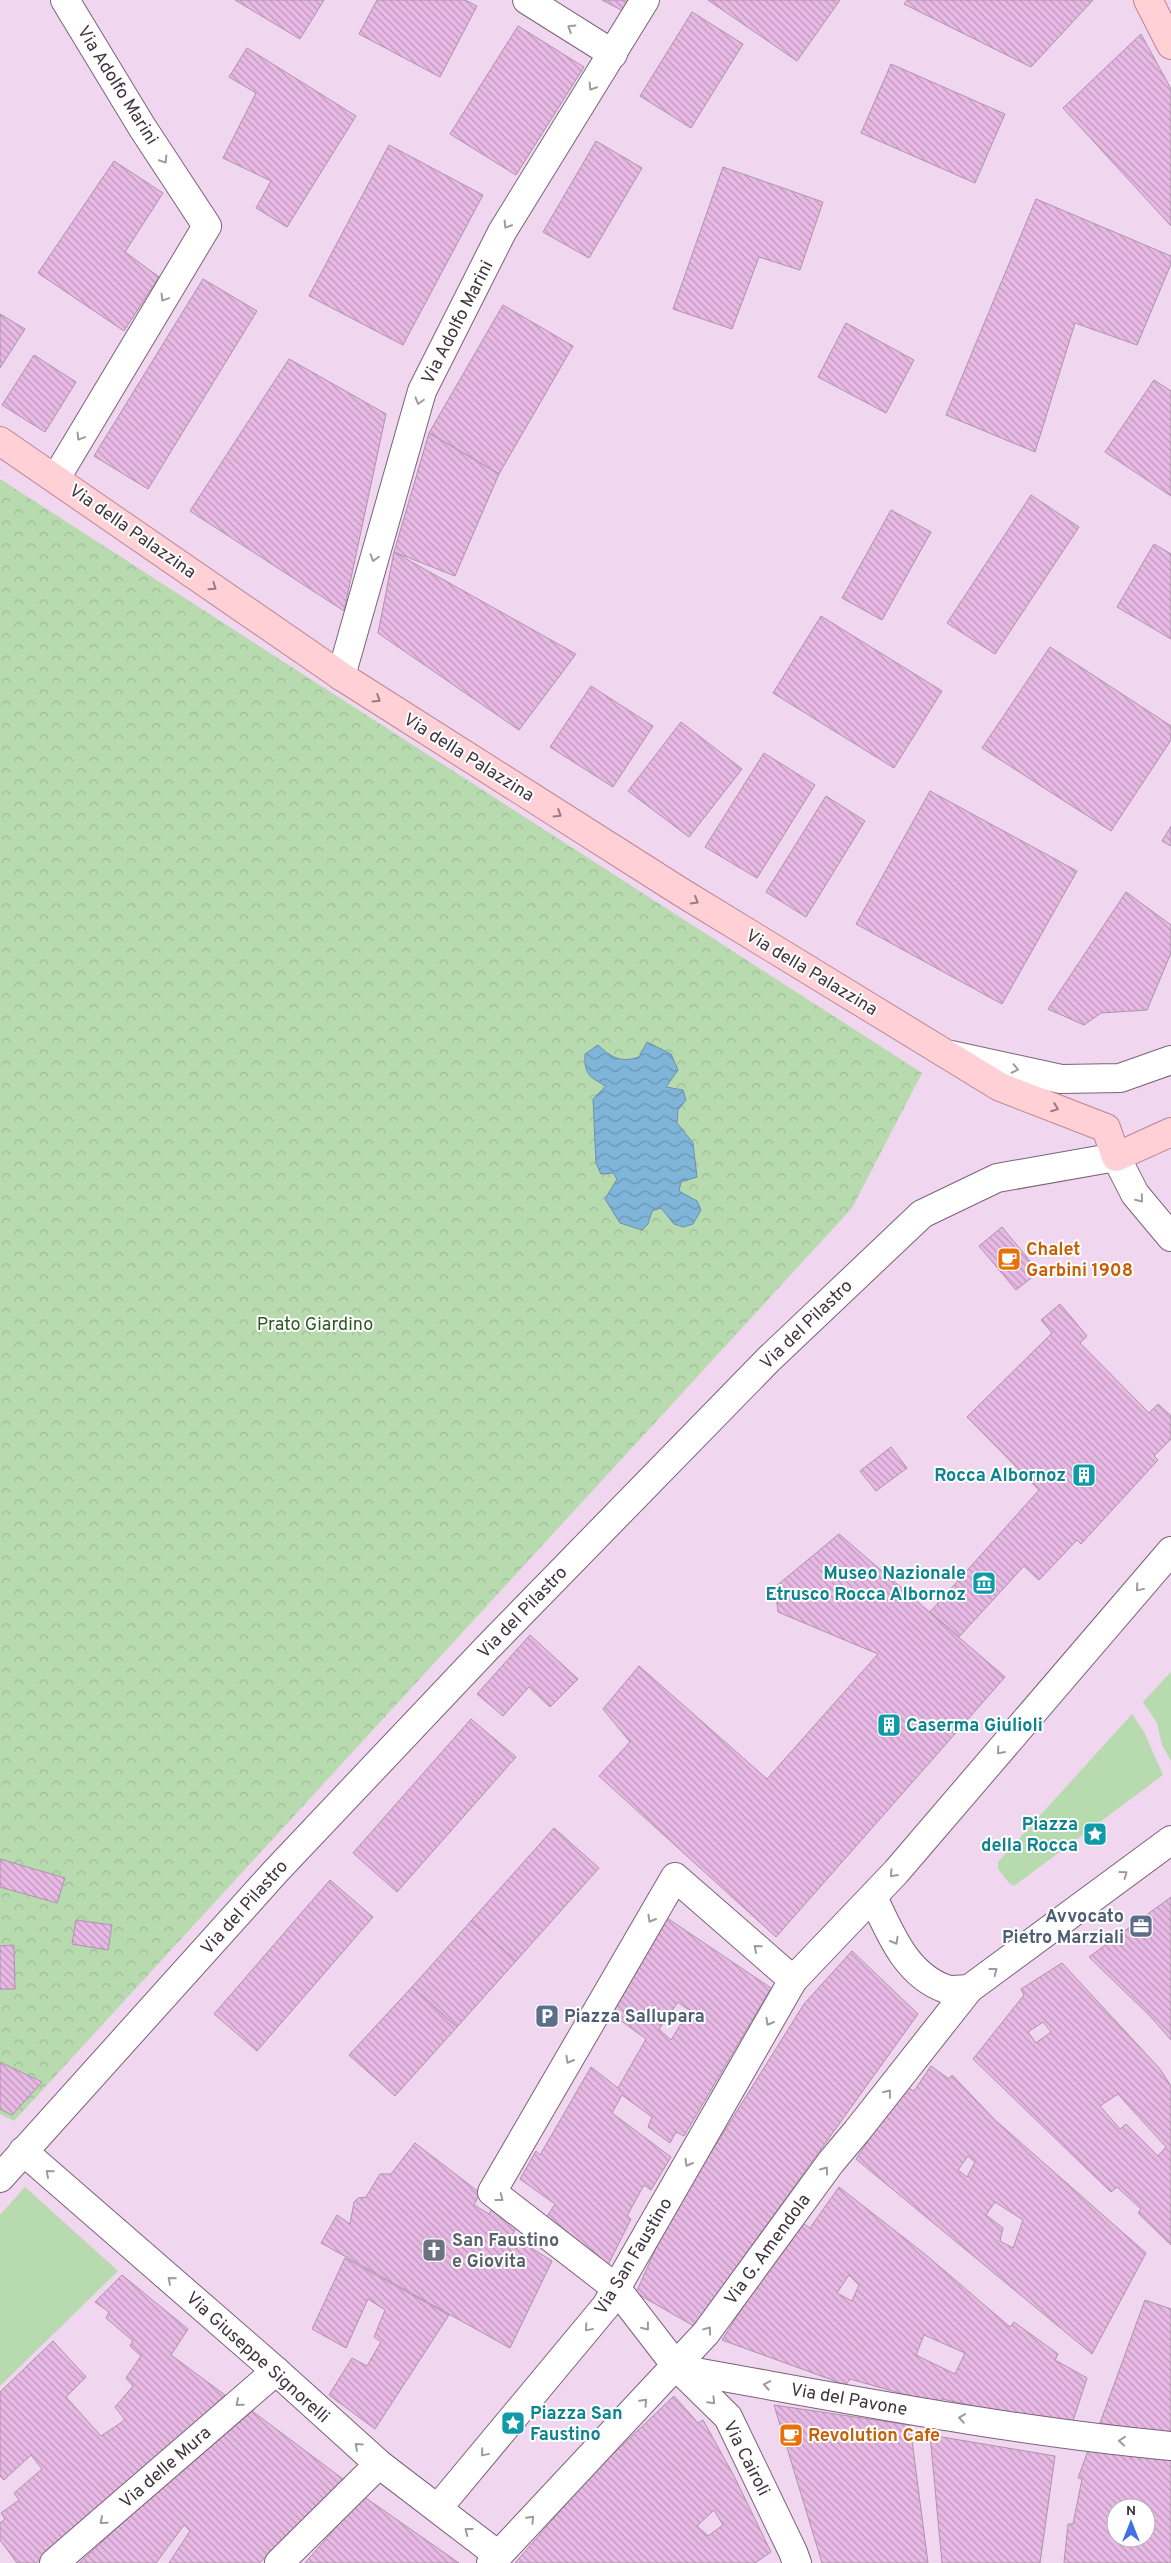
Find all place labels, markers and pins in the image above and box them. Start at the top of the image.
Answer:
place label: Chalet Garbini 1908 [1026,1239,1133,1283]
cafe icon: Chalet Garbini 1908 [996,1246,1022,1272]
building icon: Rocca Albornoz [1071,1462,1097,1488]
place label: Rocca Albornoz [934,1465,1066,1488]
place label: Museo Nazionale Etrusco Rocca Albornoz [766,1563,966,1607]
museum icon: Museo Nazionale Etrusco Rocca Albornoz [971,1570,997,1596]
building icon: Caserma Giulioli [876,1712,902,1738]
place label: Caserma Giulioli [906,1715,1043,1738]
place label: Piazza della Rocca [981,1814,1078,1858]
place icon: Piazza della Rocca [1082,1821,1108,1847]
place label: Avvocato Pietro Marziali [1002,1906,1124,1950]
office icon: Avvocato Pietro Marziali [1128,1913,1154,1939]
parking icon: Piazza Sallupara [534,2003,560,2029]
place label: Piazza Sallupara [564,2006,705,2029]
place label: San Faustino e Giovita [452,2230,559,2274]
church icon: San Faustino e Giovita [421,2237,447,2263]
place label: Piazza San Faustino [530,2403,623,2447]
place icon: Piazza San Faustino [500,2410,526,2436]
cafe icon: Revolution Cafe [778,2422,804,2448]
place label: Revolution Cafe [808,2425,940,2448]

